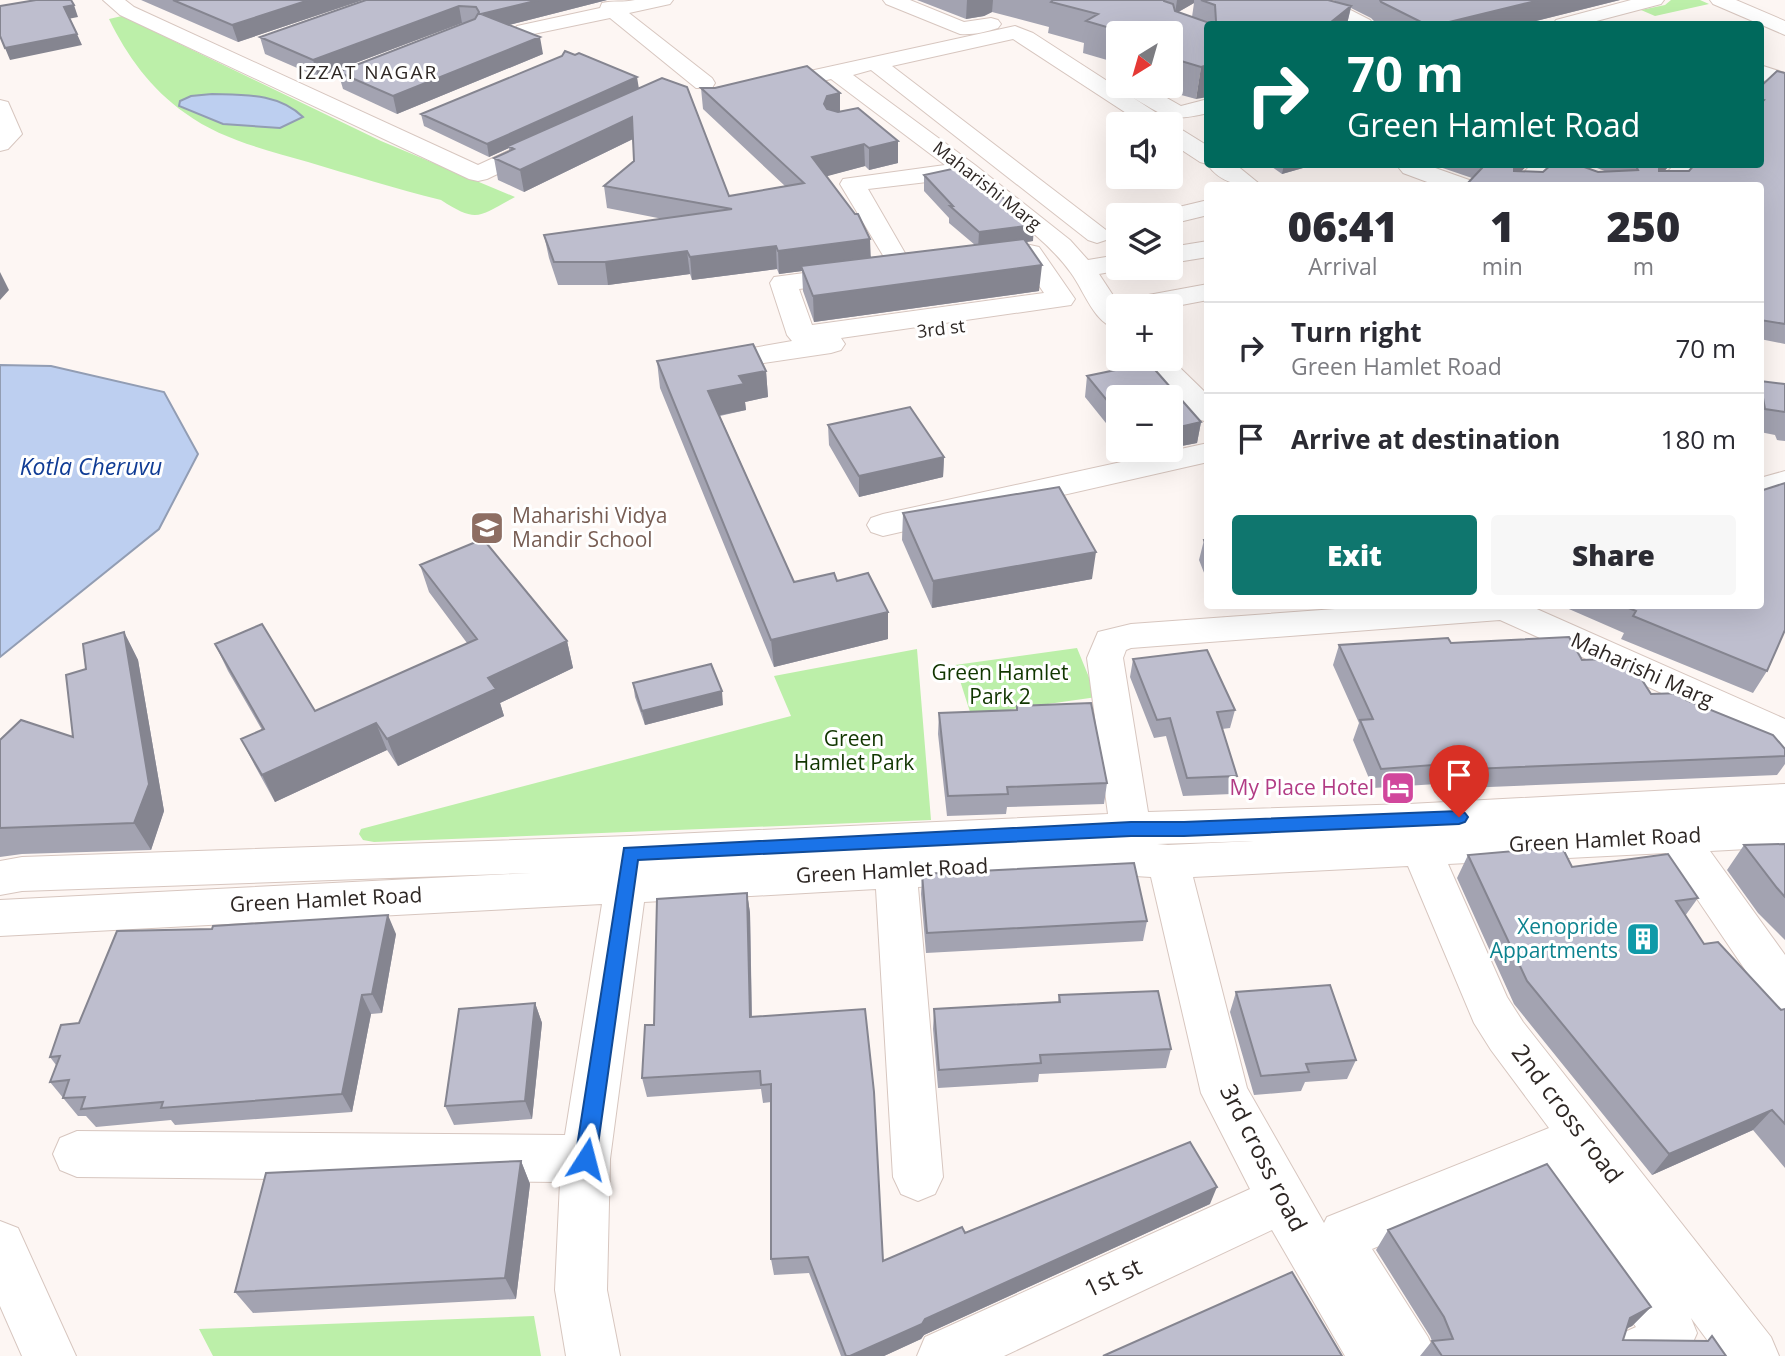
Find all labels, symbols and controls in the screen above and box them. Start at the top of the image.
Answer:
north arrow [1106,21,1183,98]
map controls [1106,21,1183,462]
text: 70 m [1347,40,1464,106]
icon: right [1232,49,1323,140]
district label: IZZAT NAGAR [298,59,438,85]
text: Green Hamlet Road [1347,103,1640,146]
button: sound [1106,112,1183,189]
street label: Maharishi Marg [928,135,1047,235]
text: 06:41 [1288,197,1398,254]
text: 1 [1490,197,1515,254]
text: 250 [1607,197,1680,254]
button: layers [1106,203,1183,280]
text: Arrival [1308,250,1378,282]
text: min [1482,250,1523,282]
text: m [1633,250,1654,282]
button: + [1106,294,1183,371]
street label: 3rd st [915,313,966,343]
text: Turn right [1291,314,1422,350]
icon: right [1232,329,1270,367]
text: 70 m [1675,330,1736,366]
text: Green Hamlet Road [1291,350,1502,382]
button: − [1106,385,1183,462]
icon: arrive [1232,420,1270,458]
text: Arrive at destination [1291,421,1560,457]
text: 180 m [1661,421,1736,457]
water label: Kotla Cheruvu [20,450,162,482]
place label: Maharishi Vidya Mandir School [512,501,668,553]
school or university icon: Maharishi Vidya Mandir School [468,509,506,547]
button: Exit [1232,515,1477,595]
button: Share [1491,515,1736,595]
street label: Maharishi Marg [1567,625,1718,713]
park label: Green Hamlet Park 2 [932,658,1068,710]
park label: Green Hamlet Park [794,724,914,776]
pin [1429,745,1489,817]
icon: arrive [1440,756,1478,794]
hotel icon: My Place Hotel [1379,769,1417,807]
place label: My Place Hotel [1230,773,1374,801]
street label: Green Hamlet Road [1508,820,1702,858]
street label: Green Hamlet Road [795,851,989,889]
street label: Green Hamlet Road [229,880,423,918]
place label: Xenopride Appartments [1490,912,1618,964]
building icon: Xenopride Appartments [1624,920,1662,958]
street label: 2nd cross road [1505,1037,1631,1190]
street label: 3rd cross road [1213,1078,1316,1237]
position arrow [549,1122,623,1196]
street label: 1st st [1078,1249,1147,1304]

